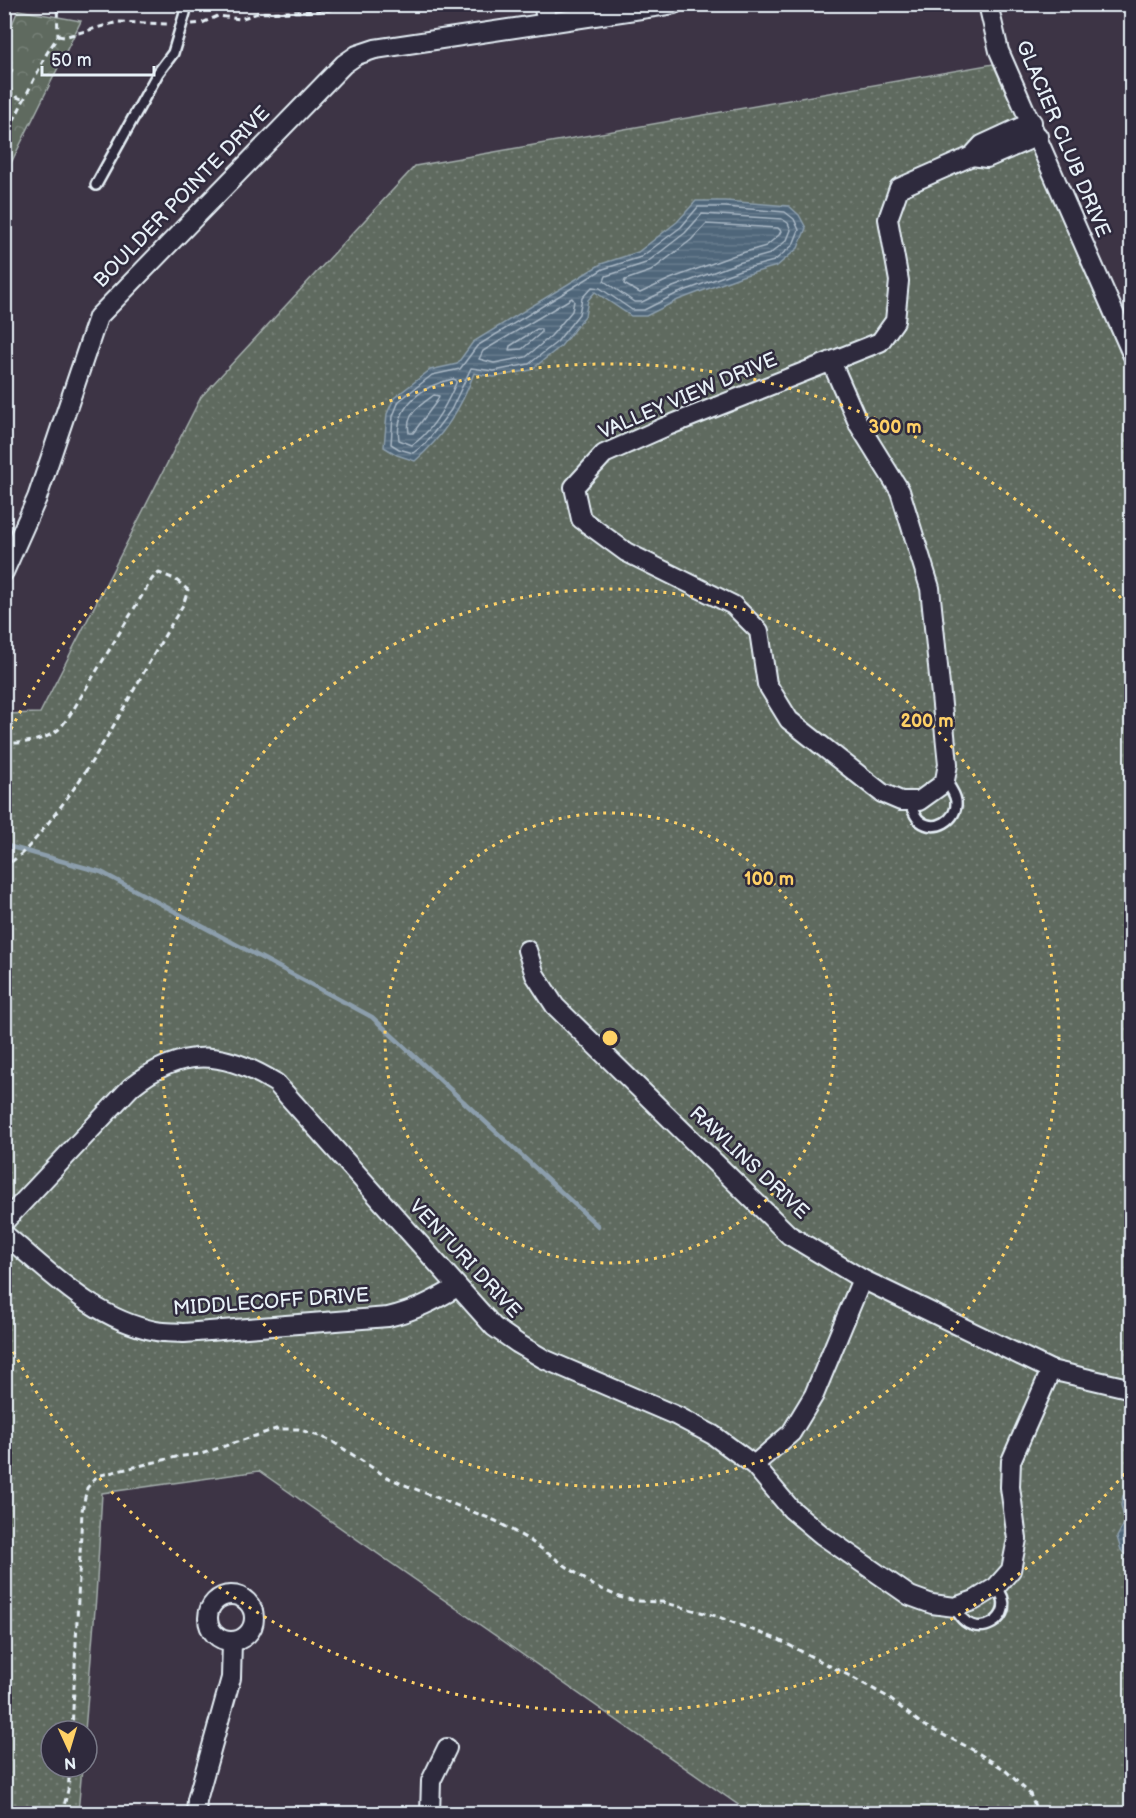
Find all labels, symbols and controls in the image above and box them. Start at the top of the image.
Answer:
street label: GLACIER CLUB DRIVE [1011,37,1115,241]
scale bar [42,39,154,77]
text: 50 m [51,50,92,71]
street label: BOULDER POINTE DRIVE [89,101,275,293]
street label: VALLEY VIEW DRIVE [595,348,781,444]
text: 300 m [868,417,922,438]
text: 200 m [900,711,954,732]
text: 100 m [744,869,794,890]
centre of rings [600,1028,620,1048]
street label: RAWLINS DRIVE [684,1102,814,1224]
street label: VENTURI DRIVE [404,1195,526,1323]
street label: MIDDLECOFF DRIVE [172,1283,370,1321]
north arrow [39,1719,99,1779]
text: N [63,1753,77,1772]

